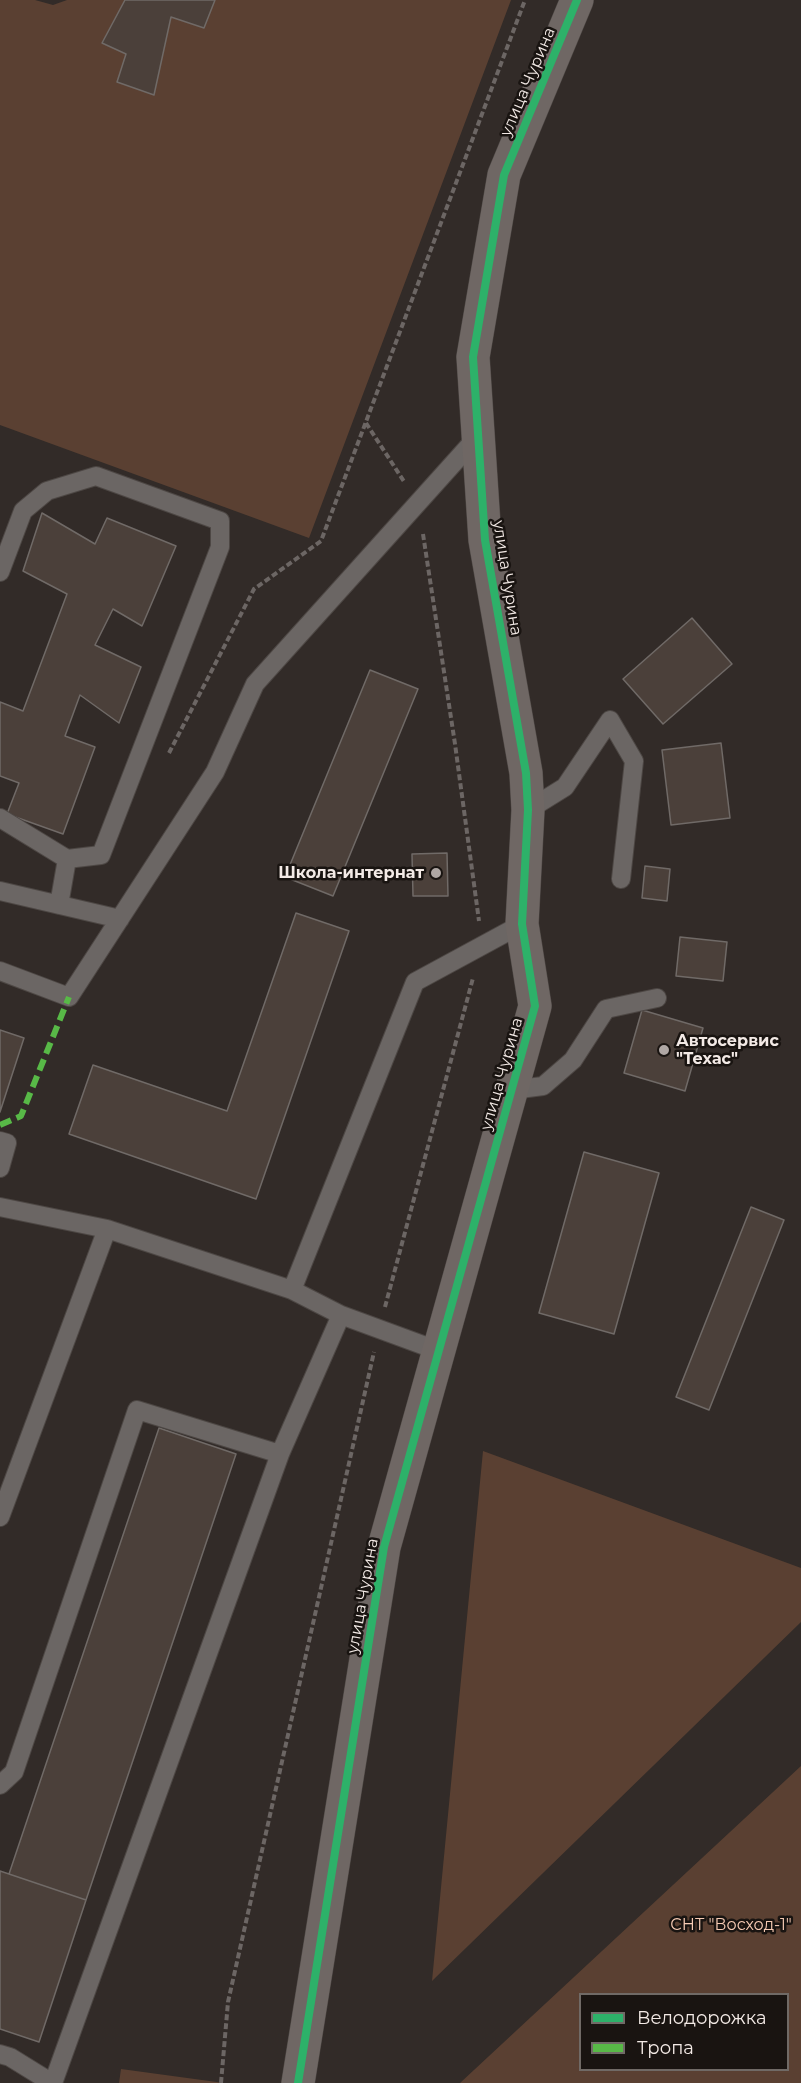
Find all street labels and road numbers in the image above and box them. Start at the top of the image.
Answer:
street label: улица Чурина [496,25,560,139]
street label: улица Чурина [488,519,526,637]
street label: улица Чурина [477,1015,527,1133]
street label: улица Чурина [343,1537,383,1655]

